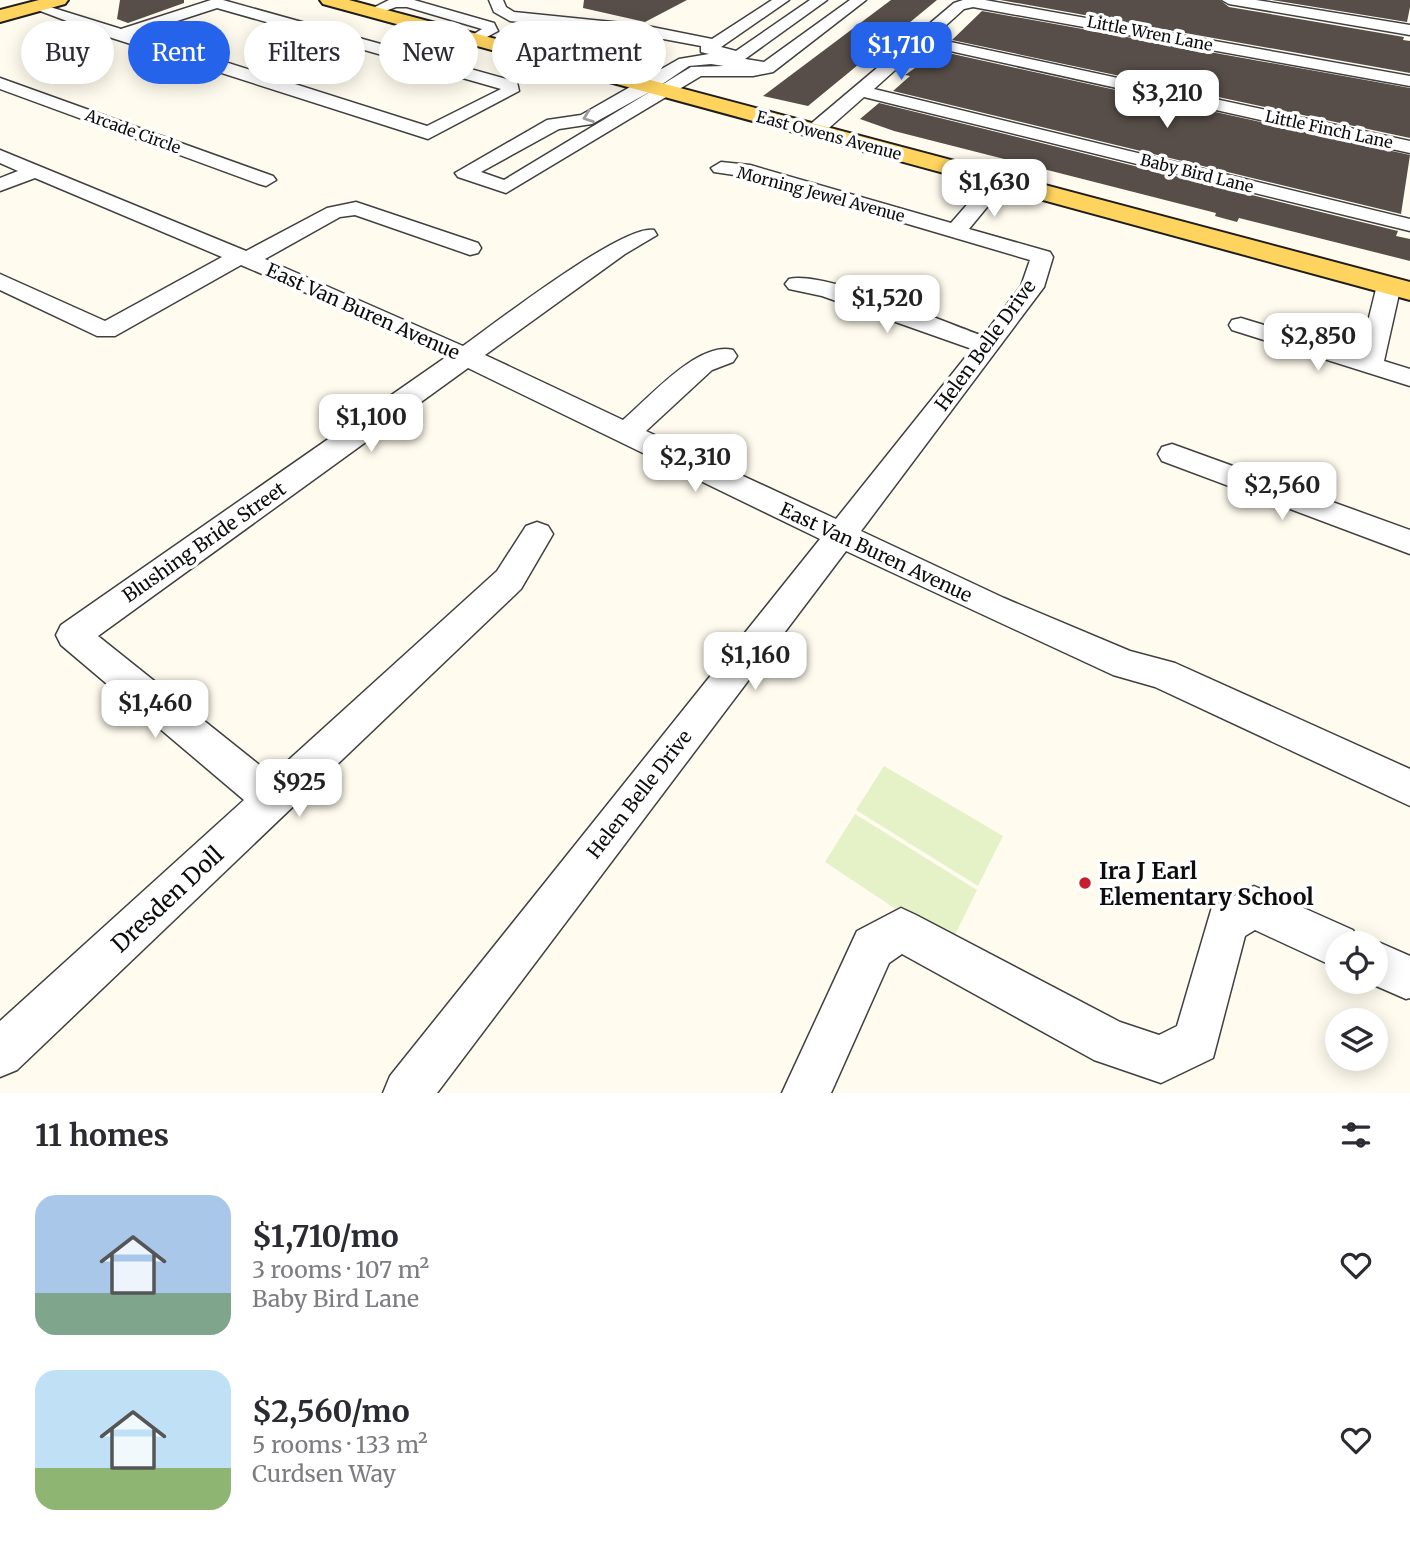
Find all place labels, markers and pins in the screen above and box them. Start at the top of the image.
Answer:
pin: $1,710 [844,22,958,82]
pin: $3,210 [1110,71,1224,130]
pin: $1,630 [937,160,1051,219]
pin: $1,520 [830,276,944,335]
pin: $2,850 [1261,314,1375,373]
pin: $1,100 [314,394,428,454]
pin: $2,310 [638,434,752,494]
pin: $2,560 [1225,462,1339,522]
pin: $1,160 [698,632,812,692]
pin: $1,460 [98,680,212,740]
pin: $925 [258,760,340,819]
place label: Ira J Earl Elementary School [1099,856,1314,911]
marker: Ira J Earl Elementary School [1077,875,1093,891]

